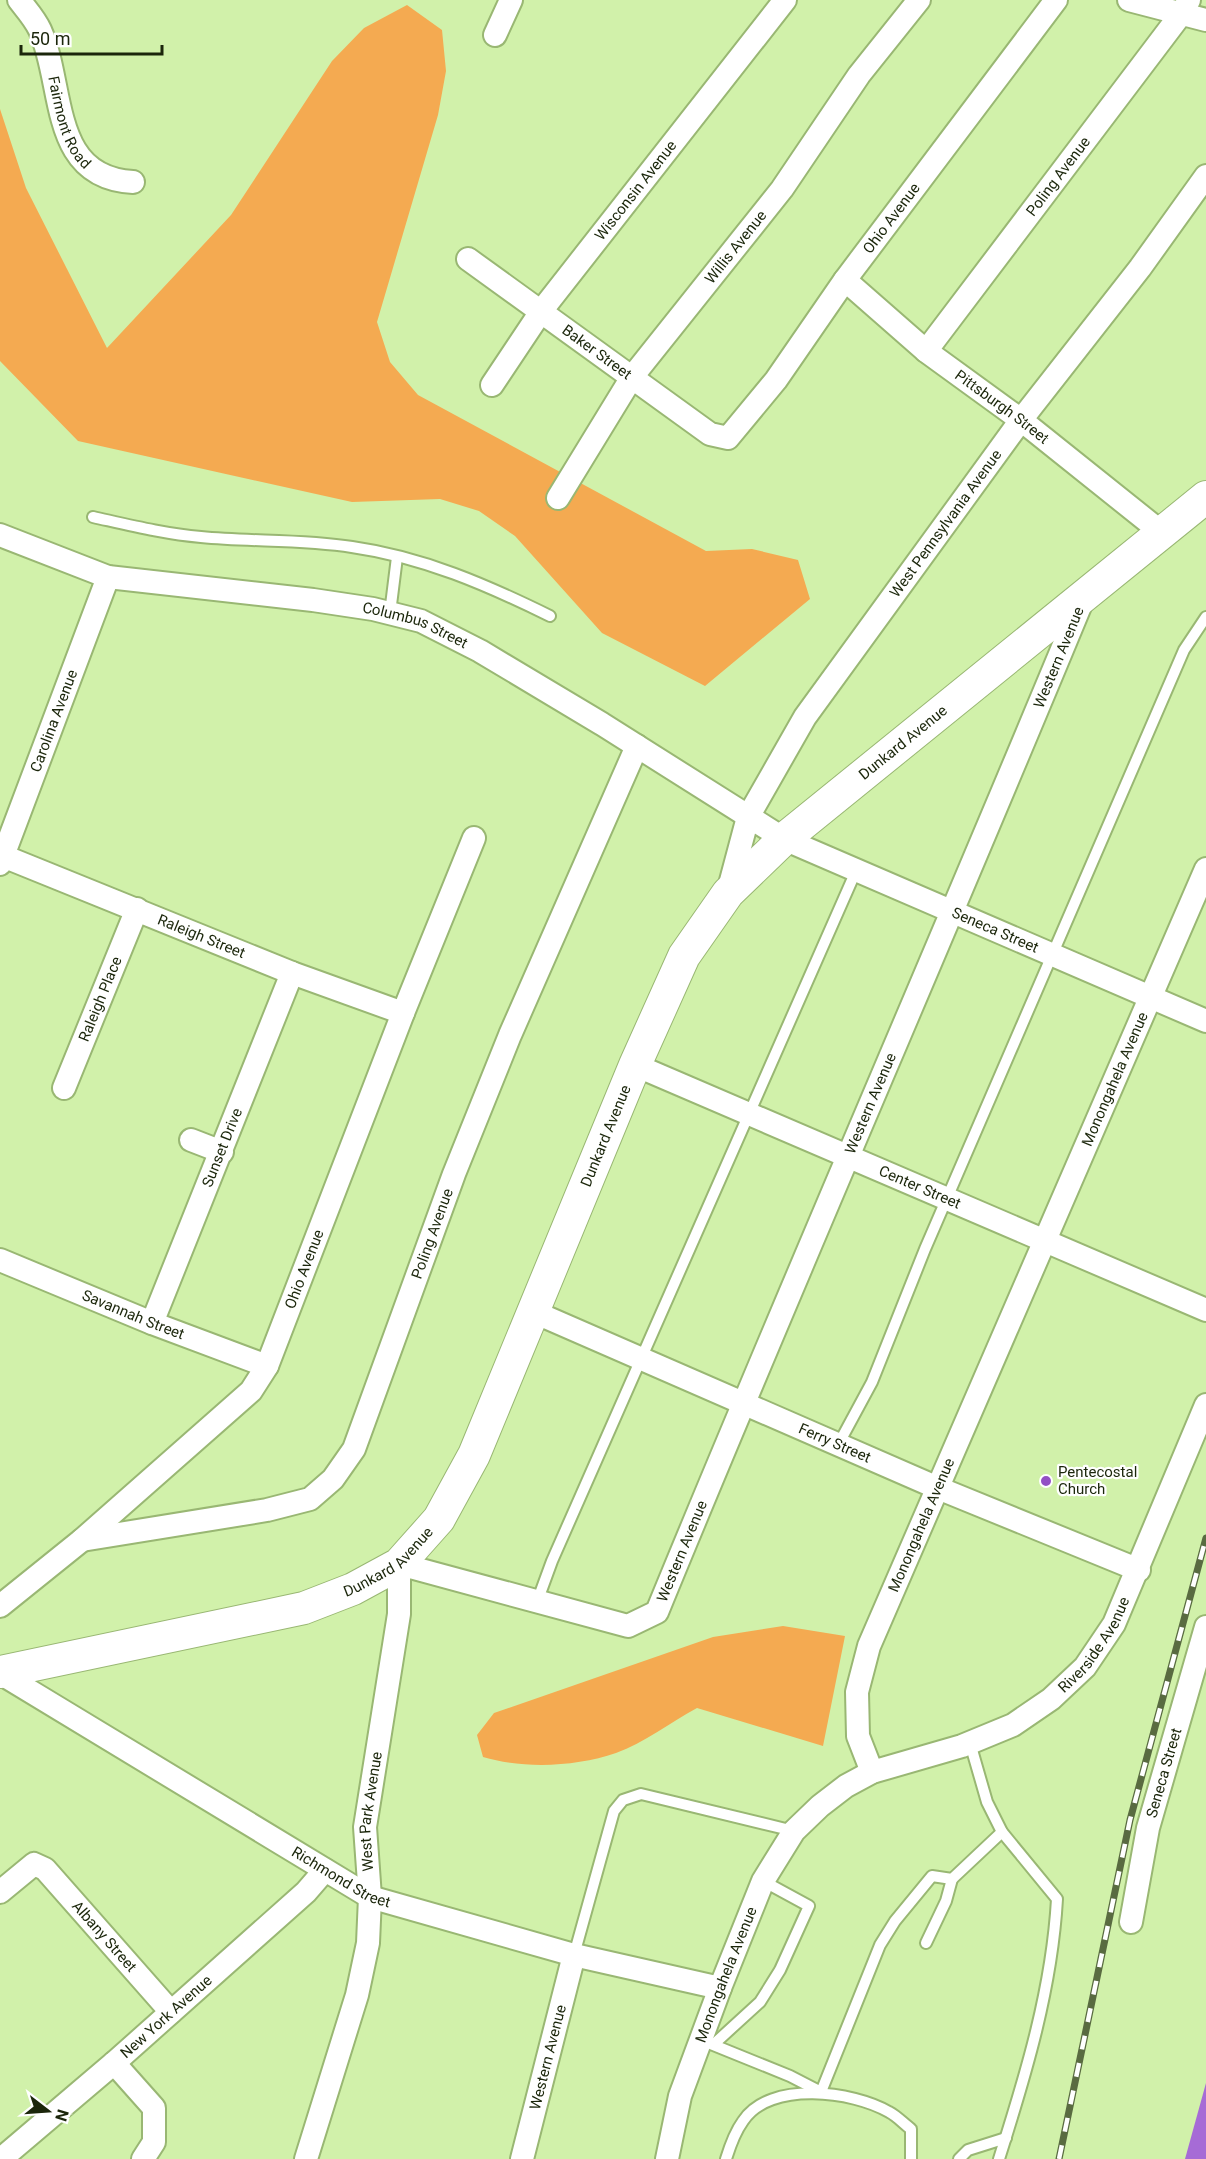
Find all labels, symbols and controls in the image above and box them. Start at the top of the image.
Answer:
scale bar [21,18,162,56]
text: 50 m [30,28,70,49]
street label: Fairmont Road [44,75,95,172]
street label: Poling Avenue [1022,133,1094,220]
street label: Wisconsin Avenue [591,137,680,244]
street label: Ohio Avenue [859,180,924,257]
street label: Willis Avenue [701,207,770,287]
street label: Baker Street [559,321,635,383]
street label: Pittsburgh Street [951,366,1053,448]
street label: West Pennsylvania Avenue [886,446,1005,601]
street label: Columbus Street [361,599,471,652]
street label: Western Avenue [1030,604,1088,711]
street label: Carolina Avenue [26,667,81,775]
street label: Dunkard Avenue [855,701,951,784]
street label: Seneca Street [949,904,1041,957]
street label: Raleigh Street [155,911,248,962]
street label: Raleigh Place [75,954,126,1044]
street label: Monongahela Avenue [1078,1009,1152,1149]
street label: Western Avenue [841,1050,900,1156]
street label: Dunkard Avenue [577,1082,635,1189]
street label: Sunset Drive [198,1105,246,1190]
street label: Center Street [876,1162,964,1213]
street label: Poling Avenue [408,1186,457,1281]
street label: Ohio Avenue [281,1227,328,1311]
street label: Savannah Street [79,1286,187,1343]
street label: Ferry Street [796,1419,874,1467]
street label: Monongahela Avenue [884,1455,958,1595]
place label: Pentecostal Church [1058,1463,1137,1498]
marker: Pentecostal Church [1039,1474,1053,1488]
street label: Western Avenue [653,1498,711,1605]
street label: Dunkard Avenue [341,1523,437,1601]
street label: Riverside Avenue [1054,1594,1133,1697]
street label: Seneca Street [1142,1726,1185,1820]
street label: West Park Avenue [356,1750,386,1872]
street label: Richmond Street [288,1843,393,1911]
street label: Albany Street [68,1897,141,1976]
street label: Monongahela Avenue [692,1904,761,2045]
street label: New York Avenue [117,1971,216,2062]
street label: Western Avenue [526,2003,570,2112]
north arrow [18,2081,78,2141]
text: N [51,2107,73,2123]

